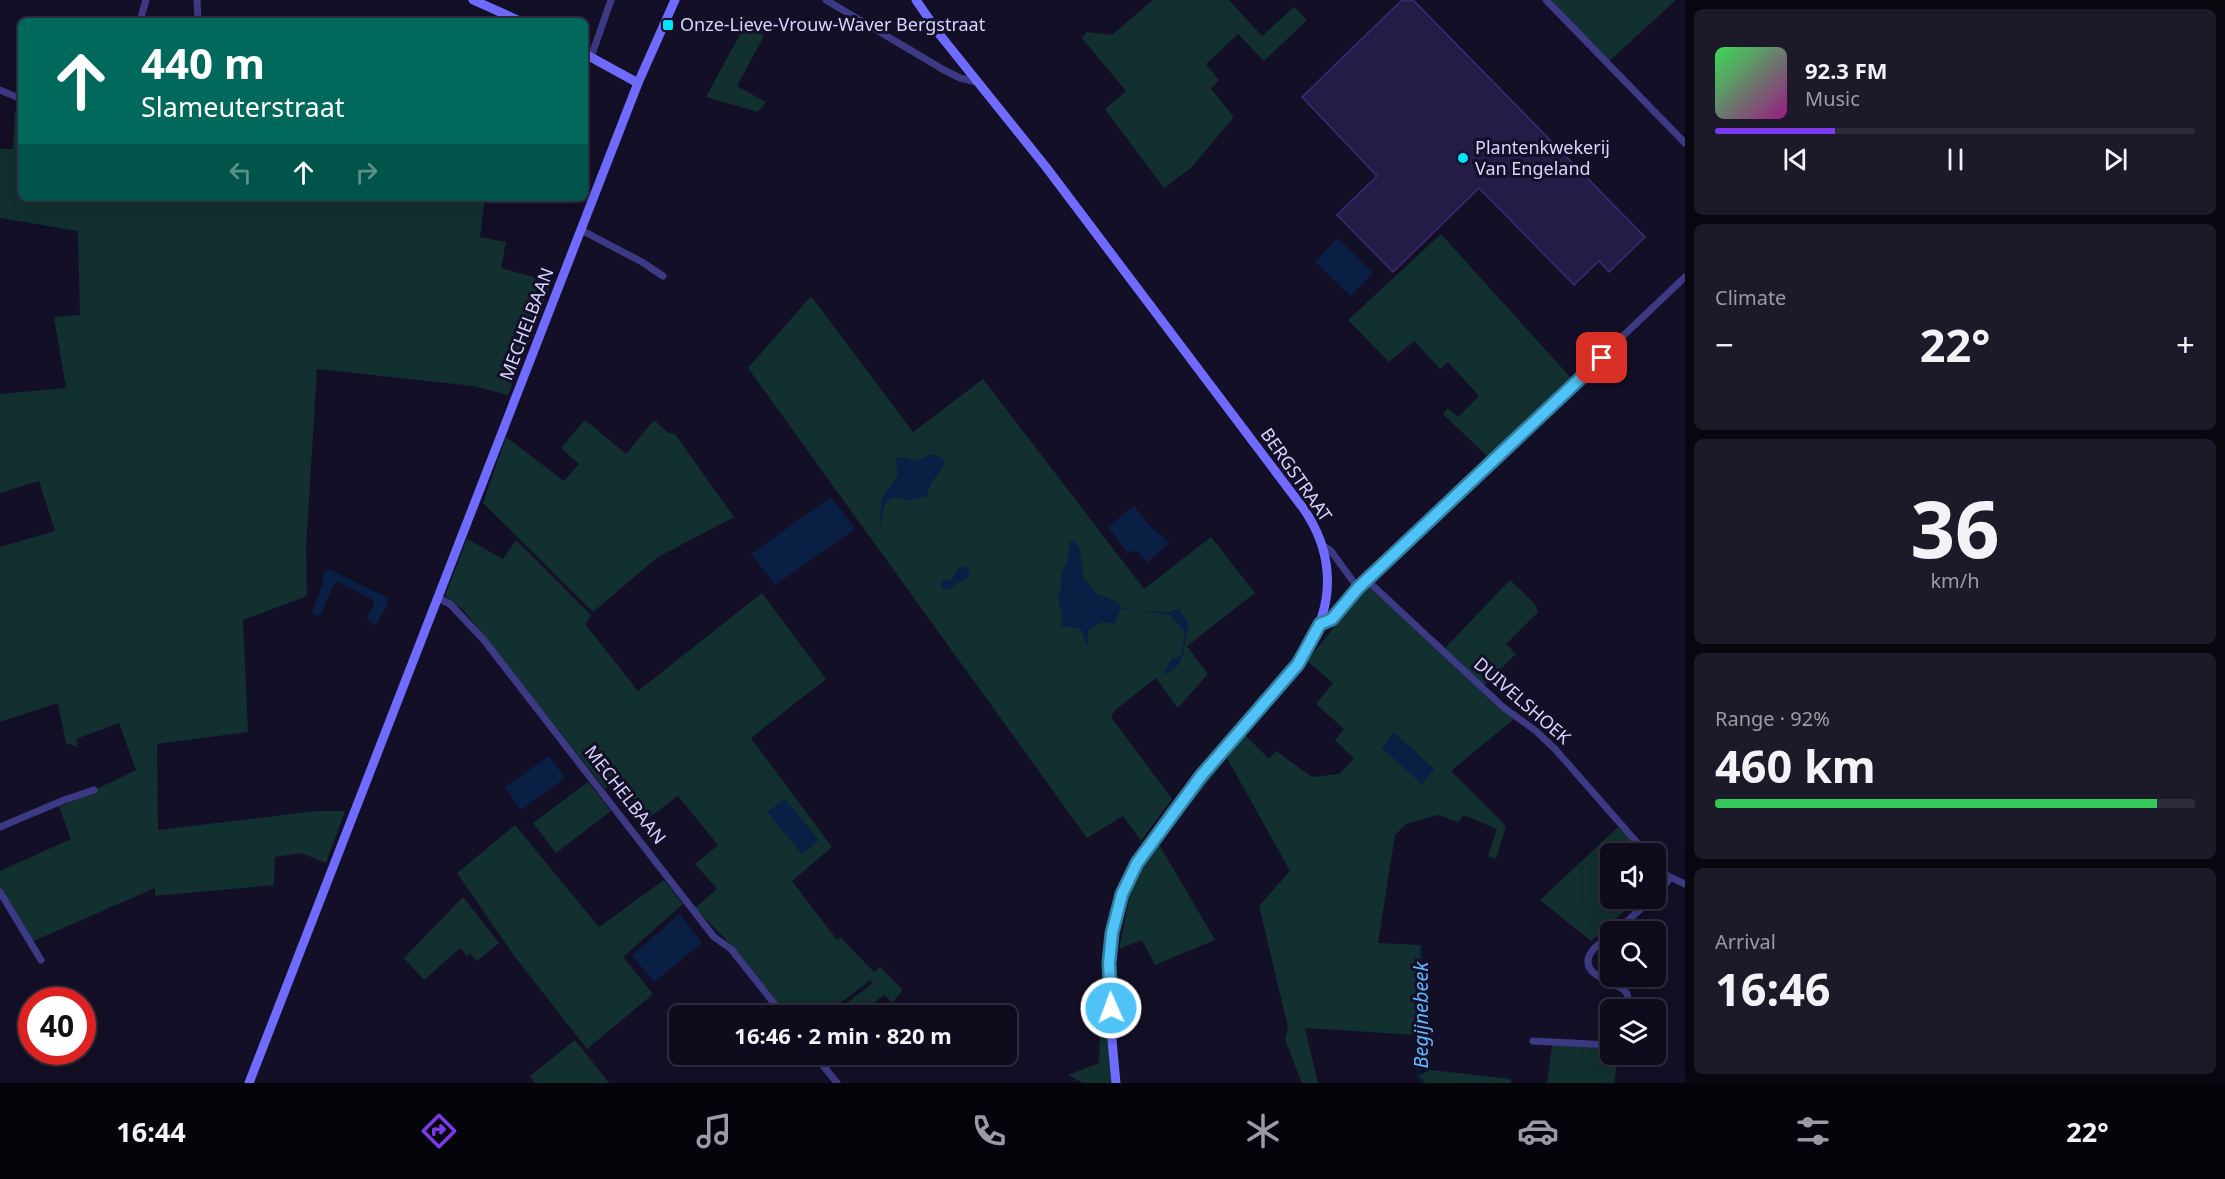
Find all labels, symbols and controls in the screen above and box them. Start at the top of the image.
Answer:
place label: Onze-Lieve-Vrouw-Waver Bergstraat [680,12,986,36]
marker: Onze-Lieve-Vrouw-Waver Bergstraat [661,18,675,32]
text: 440 m [141,34,265,91]
icon: ahead [42,42,120,120]
text: 92.3 FM [1805,55,1887,85]
text: Music [1805,85,1860,112]
text: Slameuterstraat [141,88,345,125]
place label: Plantenkwekerij Van Engeland [1475,135,1610,180]
icon: previous [1779,143,1812,176]
icon: pause [1939,143,1972,176]
icon: next [2099,143,2132,176]
marker: Plantenkwekerij Van Engeland [1456,151,1470,165]
icon: left [224,156,257,189]
icon: ahead [287,156,320,189]
icon: right [350,156,383,189]
street label: MECHELBAAN [494,264,559,383]
text: Climate [1715,284,1786,311]
text: 22° [1920,314,1990,375]
text: − [1715,322,1734,367]
text: + [2176,322,2195,367]
pin [1576,332,1627,383]
icon: arrive [1585,341,1618,374]
street label: BERGSTRAAT [1256,423,1338,526]
text: 36 [1910,475,2000,581]
text: km/h [1930,567,1980,594]
street label: DUIVELSHOEK [1469,651,1577,750]
text: Range · 92% [1715,705,1830,732]
text: 460 km [1715,735,1876,796]
street label: MECHELBAAN [580,740,672,849]
map controls [1600,843,1666,1065]
button: sound [1600,843,1666,909]
button: search [1600,921,1666,987]
text: Arrival [1715,928,1776,955]
text: 16:46 [1715,958,1831,1019]
water label: Begijnebeek [1407,960,1434,1068]
position arrow [1079,976,1143,1040]
speed limit sign: 40 [18,987,96,1065]
button: layers [1600,999,1666,1065]
text: 16:46 · 2 min · 820 m [734,1020,952,1050]
icon: directions [418,1110,460,1152]
icon: music [693,1110,735,1152]
icon: phone [968,1110,1010,1152]
icon: climate [1242,1110,1284,1152]
icon: car [1517,1110,1559,1152]
icon: filters [1792,1110,1834,1152]
text: 16:44 [116,1113,186,1150]
text: 22° [2066,1113,2109,1150]

